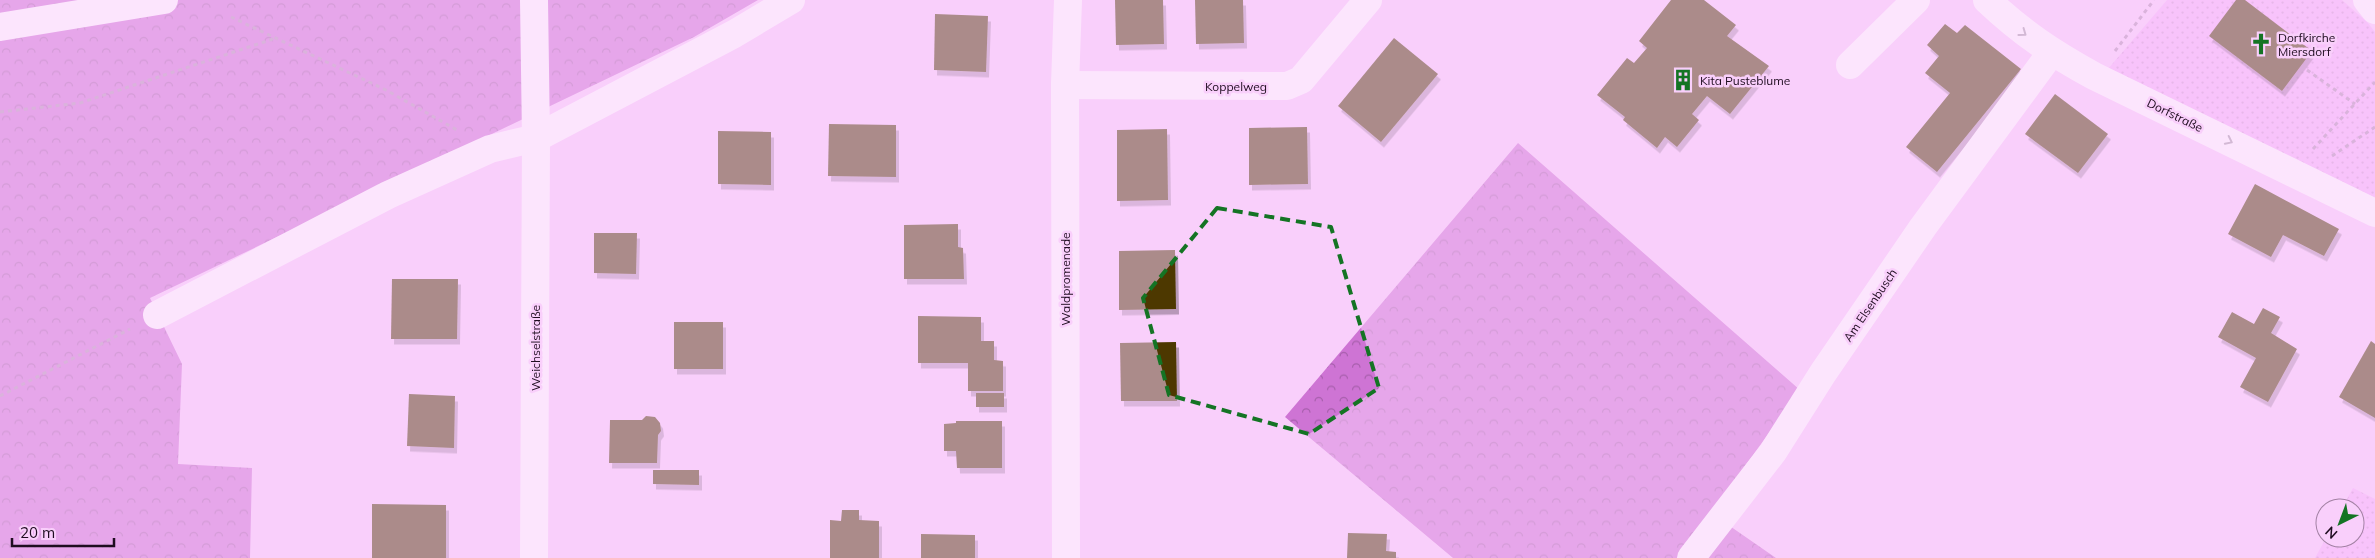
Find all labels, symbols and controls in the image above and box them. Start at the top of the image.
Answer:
one-way arrow [2017,27,2027,36]
place label: Dorfkirche Miersdorf [2278,30,2335,59]
church icon: Dorfkirche Miersdorf [2248,31,2274,57]
building icon: Kita Pusteblume [1670,67,1696,93]
place label: Kita Pusteblume [1700,73,1790,88]
street label: Koppelweg [1205,79,1267,94]
street label: Dorfstraße [2145,95,2205,135]
one-way arrow [2223,135,2232,145]
street label: Waldpromenade [1058,232,1073,326]
street label: Am Elsenbusch [1840,266,1900,344]
street label: Weichselstraße [528,305,543,391]
north arrow [2315,498,2365,548]
scale bar [12,516,115,548]
text: N [2321,522,2341,543]
text: 20 m [20,523,55,542]

